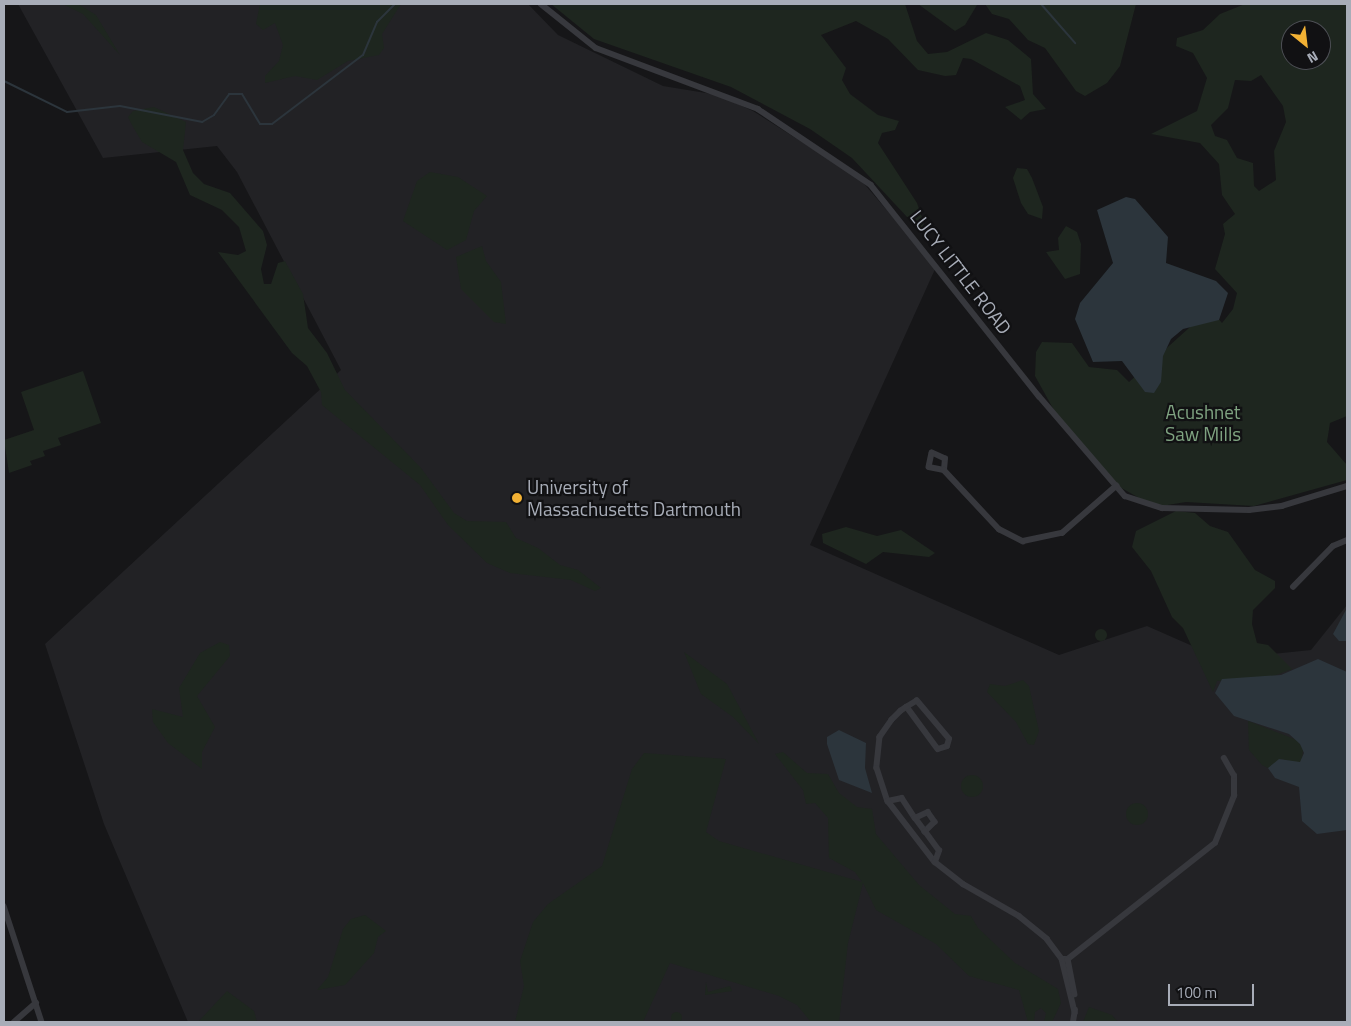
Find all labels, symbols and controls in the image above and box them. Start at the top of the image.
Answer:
north arrow [1281,20,1331,70]
text: N [1304,46,1322,69]
street label: LUCY LITTLE ROAD [906,205,1016,339]
park label: Acushnet Saw Mills [1165,401,1241,445]
place label: University of Massachusetts Dartmouth [527,476,741,520]
marker: University of Massachusetts Dartmouth [511,492,523,504]
scale bar [1171,974,1257,1006]
text: 100 m [1176,981,1217,1004]

